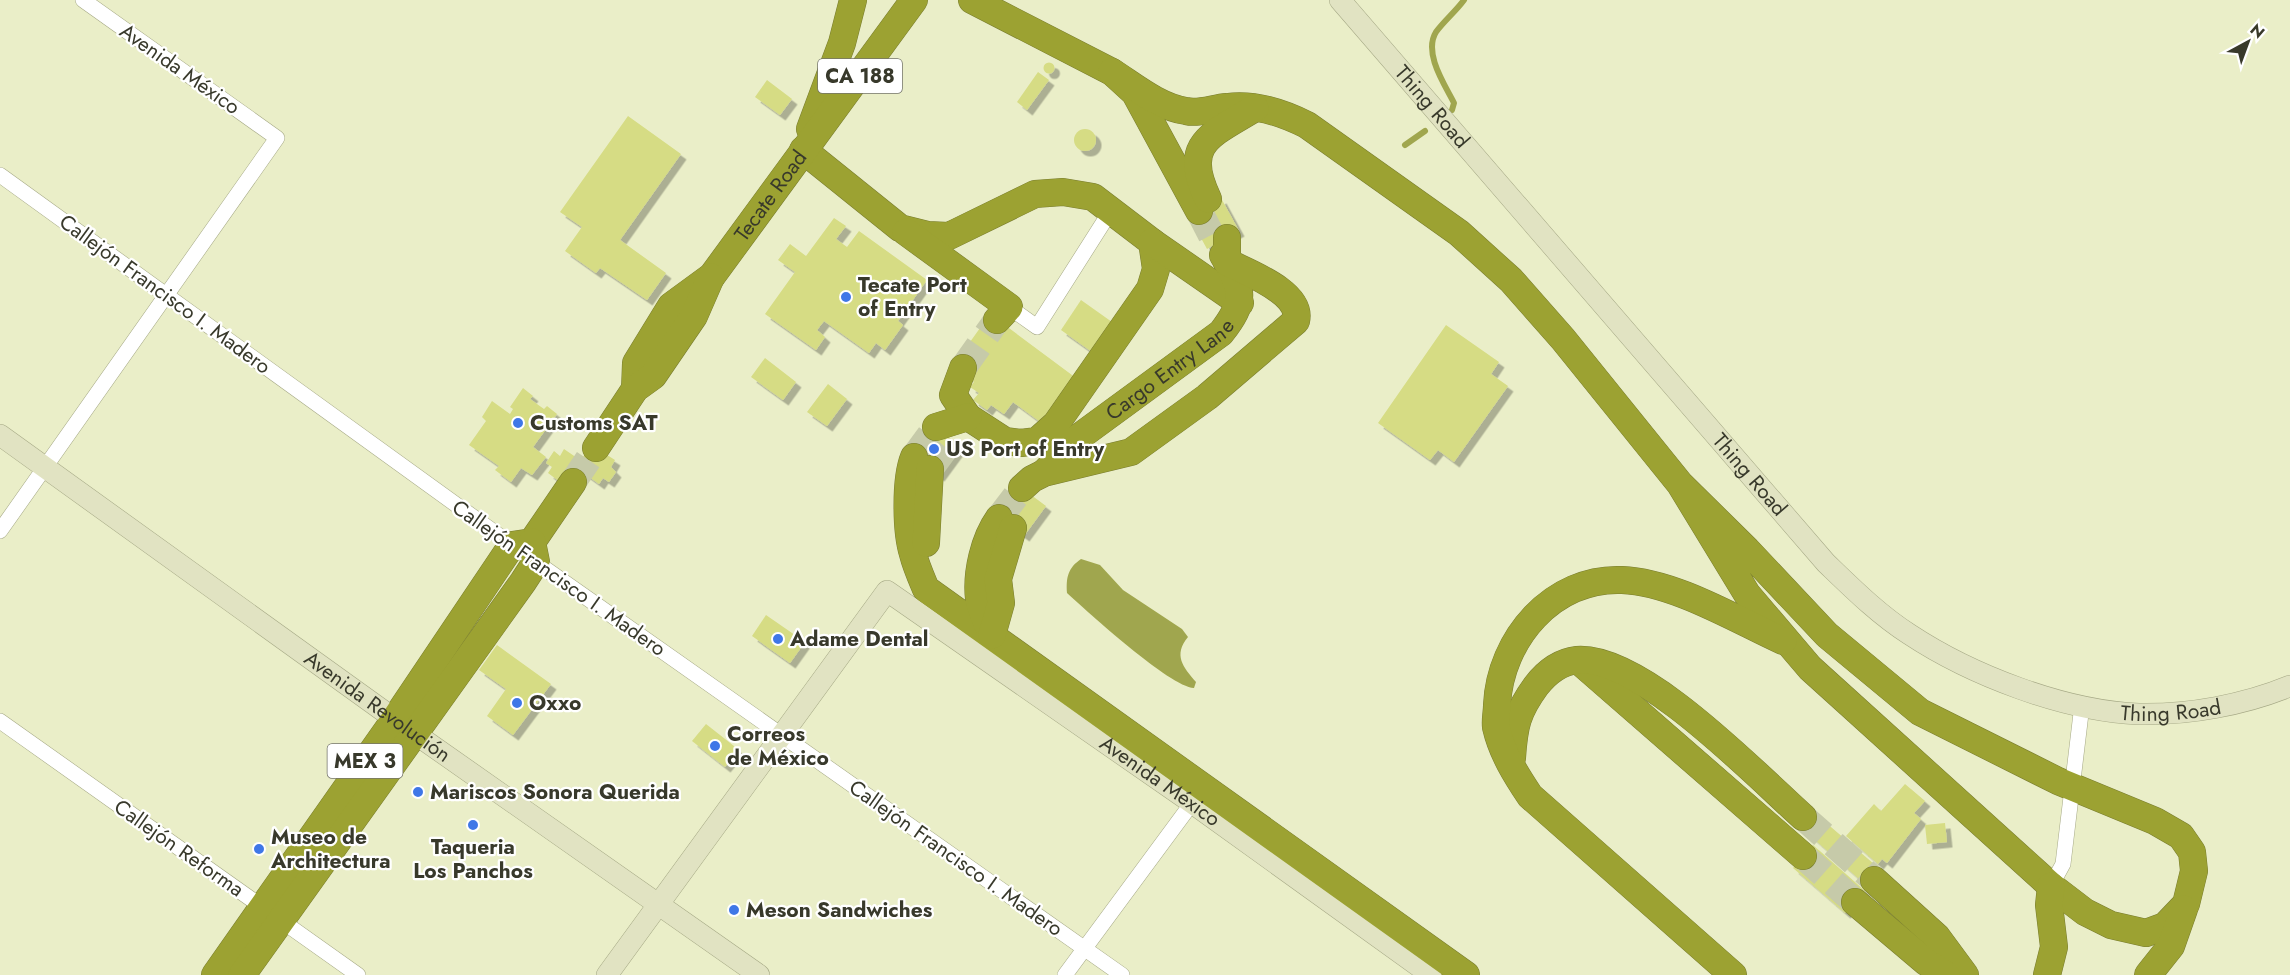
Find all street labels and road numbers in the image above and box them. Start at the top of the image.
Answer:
street label: Avenida México [114,16,246,122]
road number: CA 188 [818,59,902,93]
street label: Thing Road [1388,59,1476,155]
street label: Tecate Road [727,144,814,248]
street label: Callejón Francisco I. Madero [53,207,277,381]
street label: Cargo Entry Lane [1099,313,1242,428]
street label: Thing Road [1705,427,1794,523]
street label: Callejón Francisco I. Madero [446,493,672,663]
street label: Avenida Revolución [298,644,457,769]
street label: Thing Road [2119,692,2223,729]
street label: Avenida México [1094,728,1227,834]
road number: MEX 3 [328,744,403,778]
street label: Callejón Francisco I. Madero [843,773,1069,943]
street label: Callejón Reforma [108,792,250,904]

